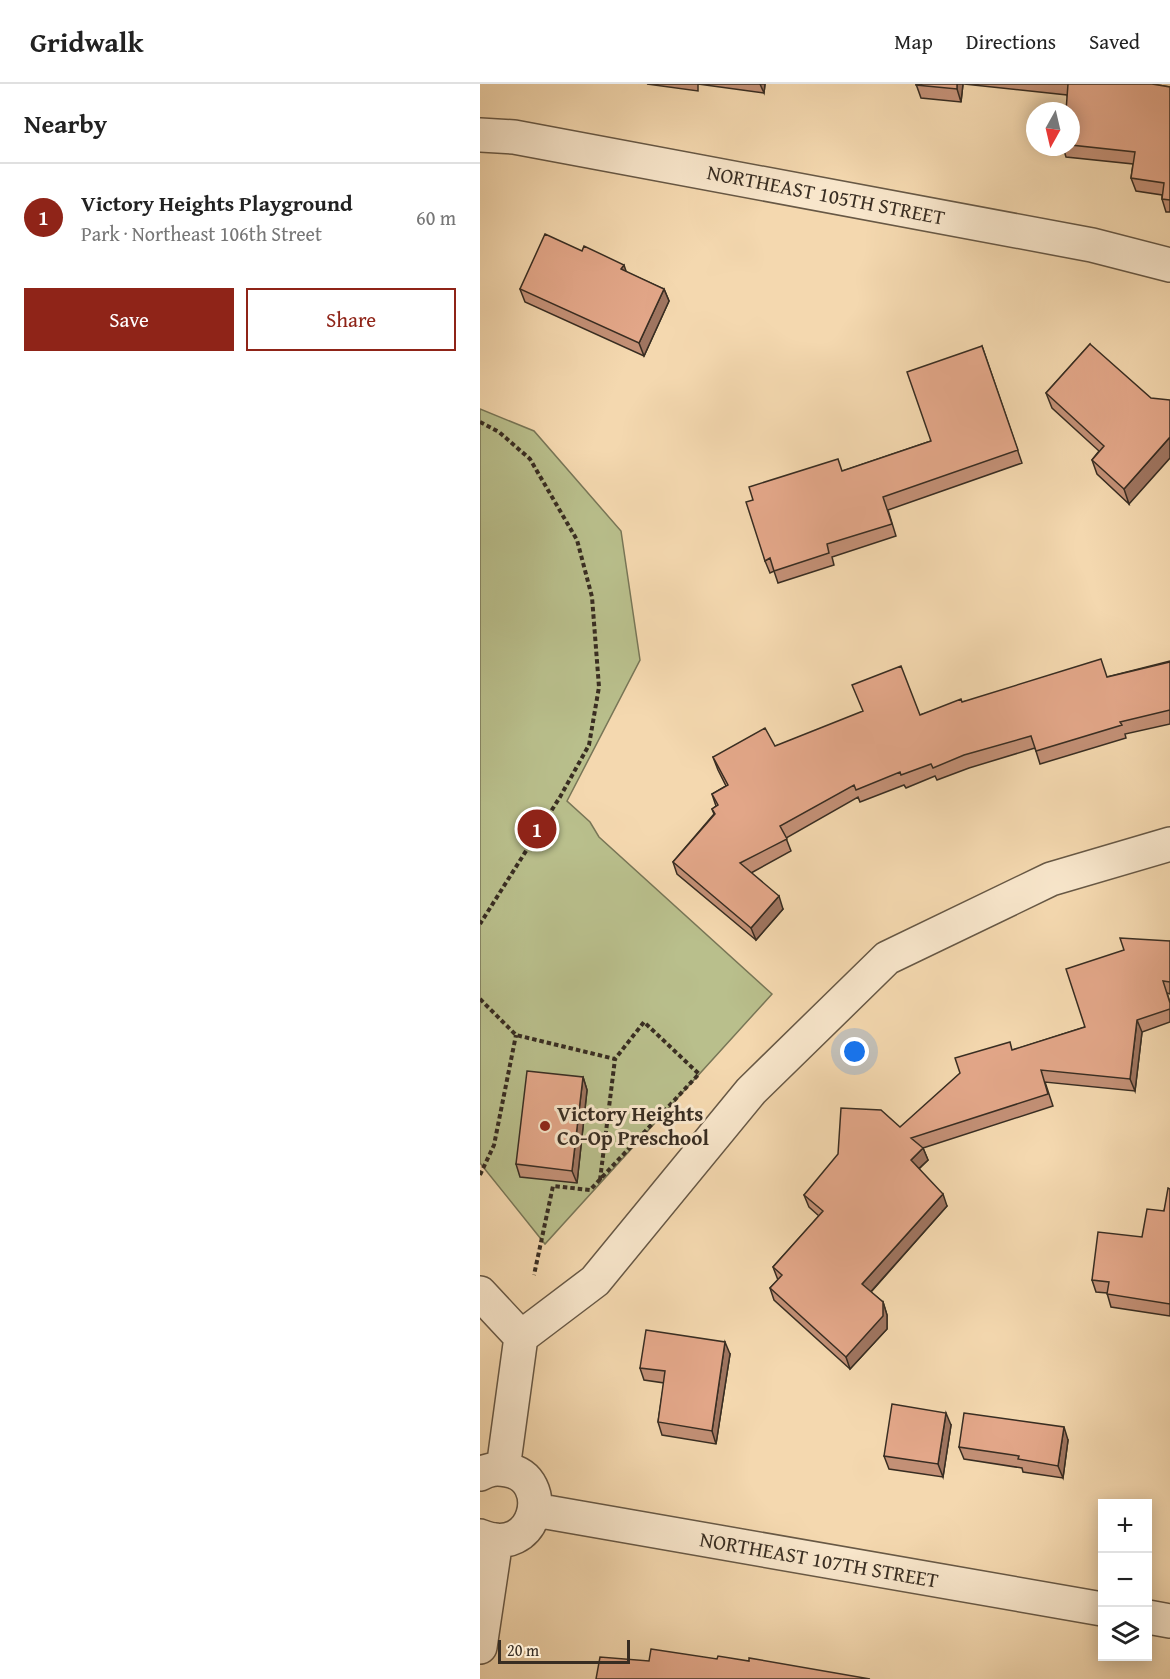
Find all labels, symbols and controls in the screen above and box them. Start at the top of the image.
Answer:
text: Gridwalk [30,21,143,62]
text: Map [894,26,933,57]
text: Directions [966,26,1056,57]
text: Saved [1089,26,1140,57]
north arrow [1026,102,1080,156]
text: Nearby [24,104,107,143]
street label: NORTHEAST 105TH STREET [705,156,948,233]
text: Victory Heights Playground [81,187,353,219]
text: 1 [38,203,49,232]
text: 60 m [416,203,456,232]
text: Park · Northeast 106th Street [81,219,322,248]
button: Save [24,288,234,351]
button: Share [246,288,456,351]
pin: 1 [518,806,556,852]
your location [840,1037,869,1066]
place label: Victory Heights Co-Op Preschool [557,1098,709,1153]
marker: Victory Heights Co-Op Preschool [538,1119,552,1133]
map controls [1098,1499,1152,1661]
button: + [1098,1499,1152,1553]
street label: NORTHEAST 107TH STREET [697,1523,941,1596]
button: − [1098,1553,1152,1607]
button: layers [1098,1607,1152,1661]
scale bar [498,1637,630,1664]
text: 20 m [507,1638,539,1662]

